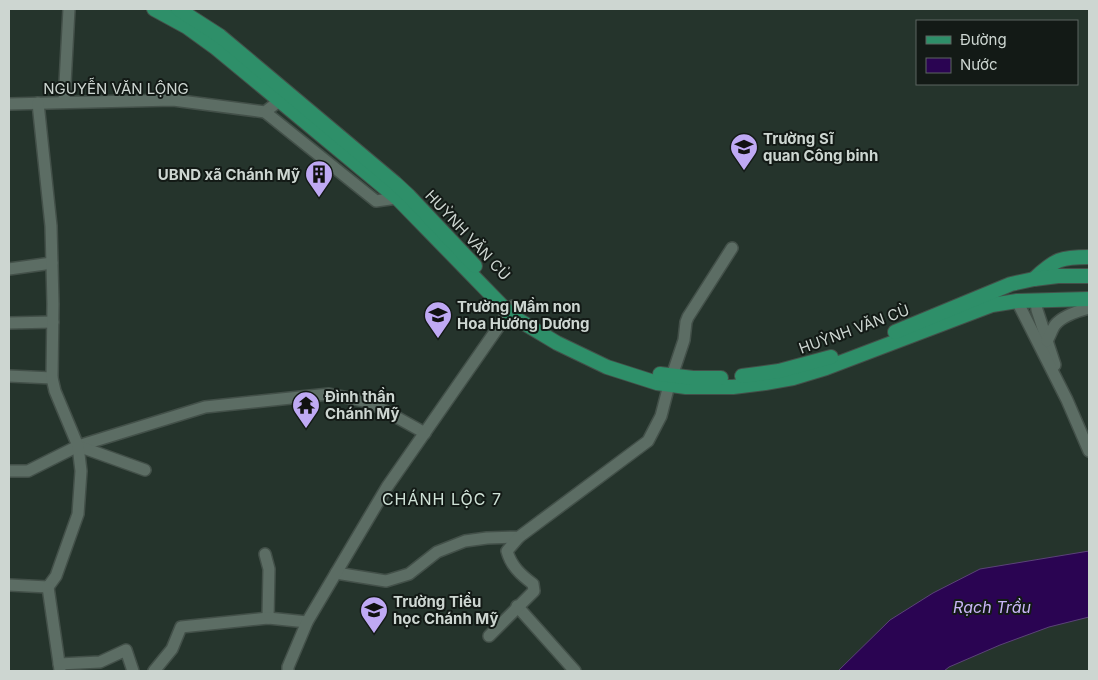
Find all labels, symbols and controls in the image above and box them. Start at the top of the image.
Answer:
legend [916,20,1078,85]
text: Đường [960,30,1007,49]
text: Nước [960,55,998,74]
street label: NGUYỄN VĂN LỘNG [43,77,189,98]
place label: Trường Sĩ quan Công binh [763,129,878,165]
school or university icon: Trường Sĩ quan Công binh [729,132,759,171]
building icon: UBND xã Chánh Mỹ [304,159,334,198]
place label: UBND xã Chánh Mỹ [158,165,300,184]
street label: HUỲNH VĂN CÙ [421,186,515,284]
place label: Trường Mầm non Hoa Hướng Dương [457,297,590,333]
school or university icon: Trường Mầm non Hoa Hướng Dương [423,300,453,339]
street label: HUỲNH VĂN CÙ [796,300,912,358]
place label: Đình thần Chánh Mỹ [325,387,400,423]
temple icon: Đình thần Chánh Mỹ [291,390,321,429]
district label: CHÁNH LỘC 7 [382,489,502,509]
place label: Trường Tiểu học Chánh Mỹ [393,592,498,628]
school or university icon: Trường Tiểu học Chánh Mỹ [359,595,389,634]
water label: Rạch Trầu [953,597,1031,617]

